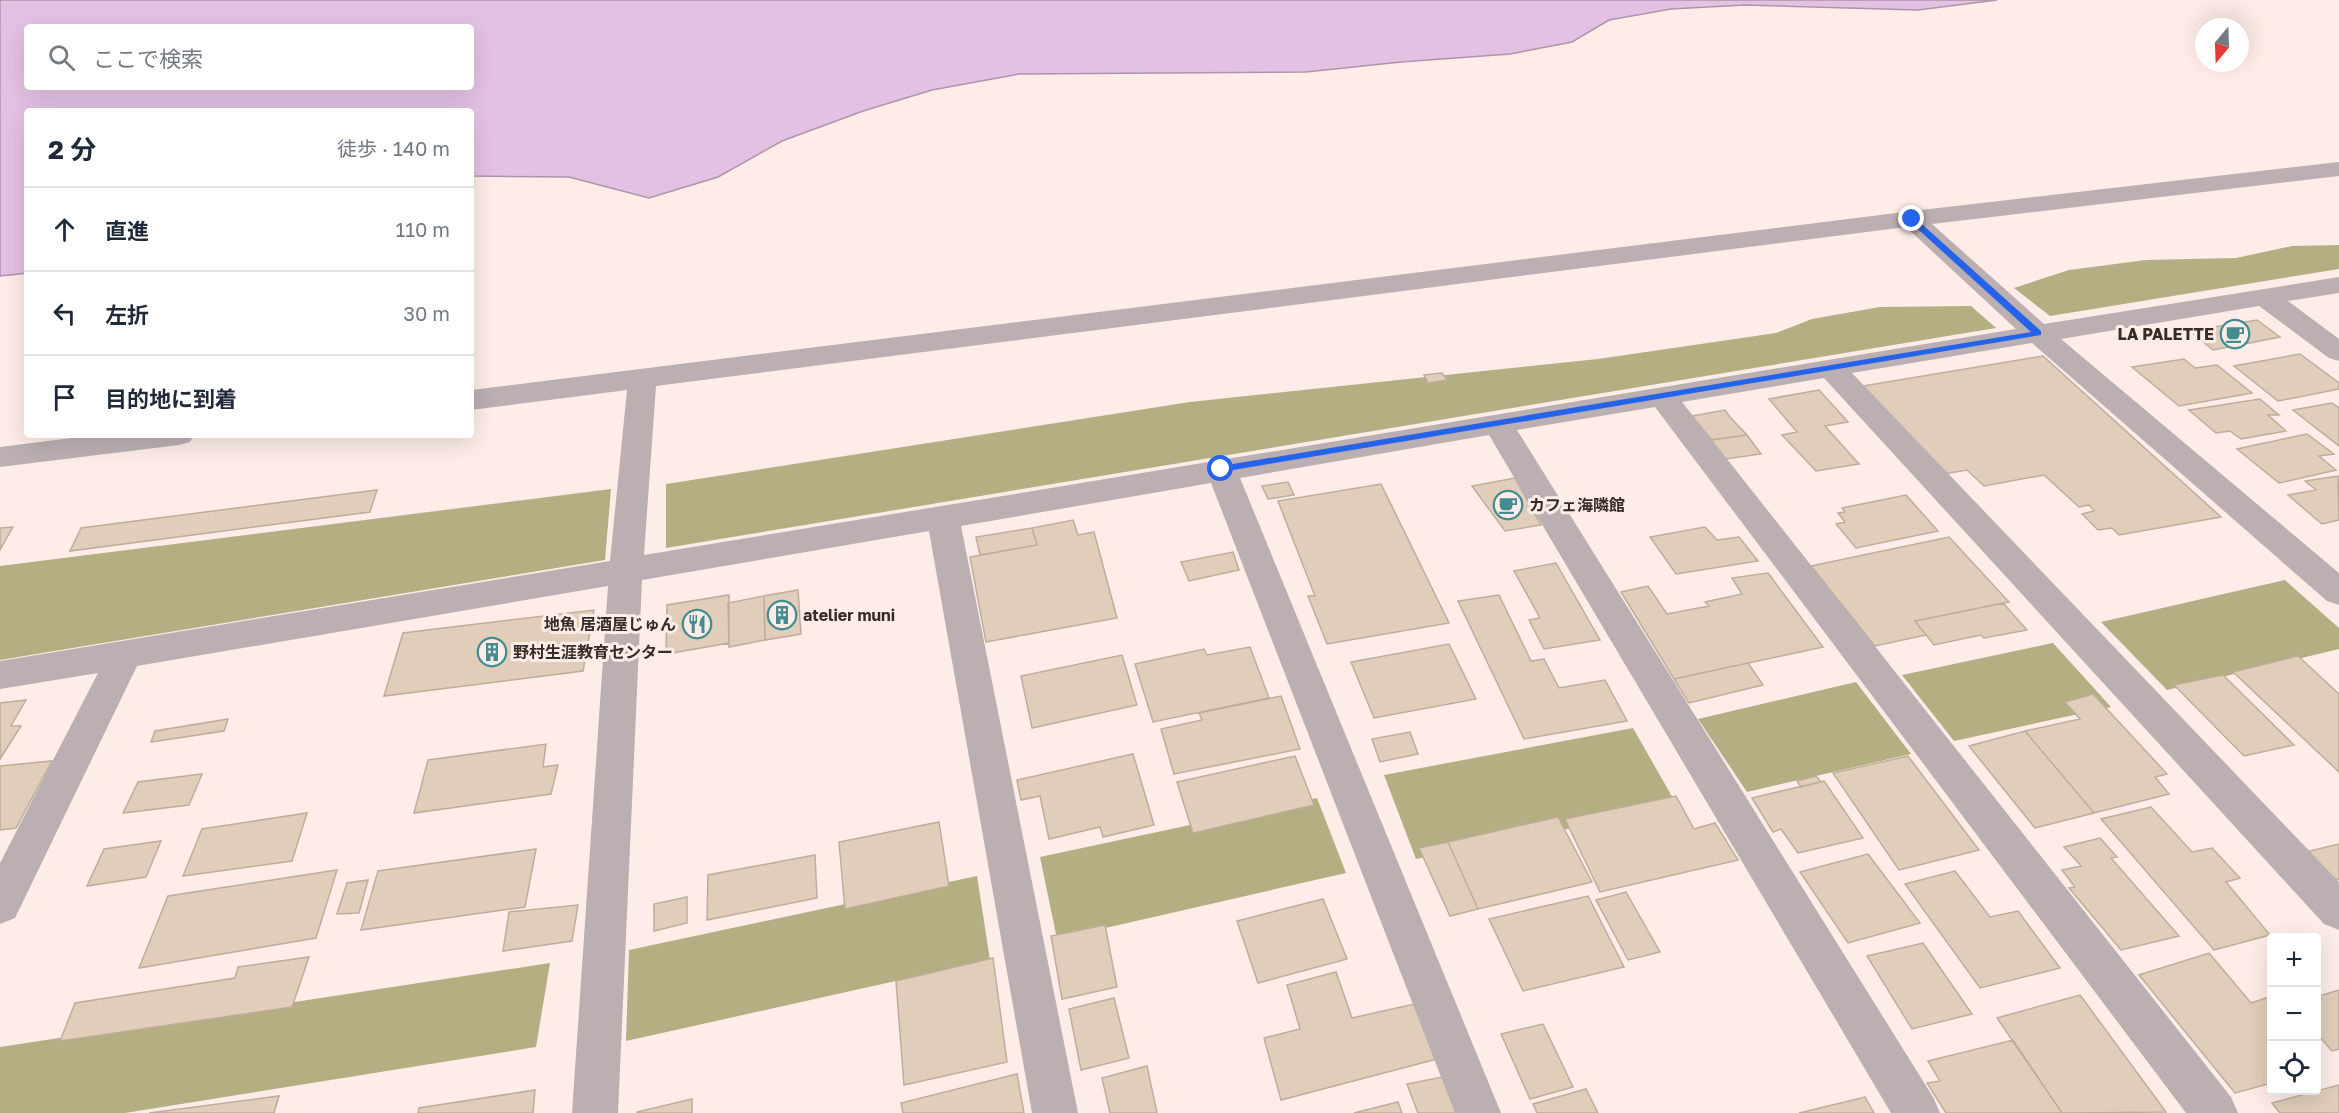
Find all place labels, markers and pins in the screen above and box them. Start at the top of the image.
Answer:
cafe icon: LA PALETTE [2219,318,2251,350]
place label: LA PALETTE [2117,324,2214,344]
cafe icon: カフェ海隣館 [1492,489,1524,521]
place label: カフェ海隣館 [1529,495,1625,515]
building icon: atelier muni [766,599,798,631]
place label: atelier muni [803,605,895,625]
restaurant icon: 地魚 居酒屋じゅん [681,608,713,640]
place label: 地魚 居酒屋じゅん [544,614,676,634]
building icon: 野村生涯教育センター [476,636,508,668]
place label: 野村生涯教育センター [513,642,673,662]

